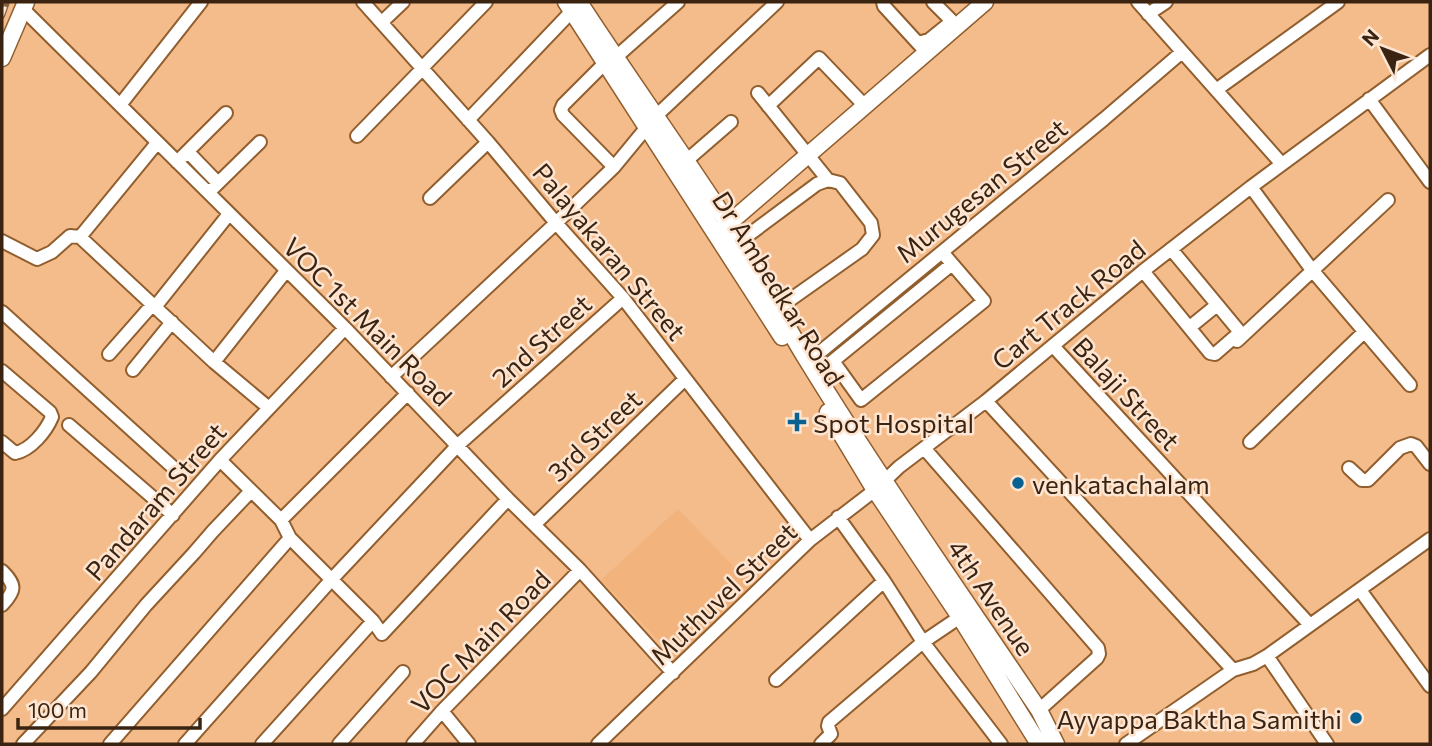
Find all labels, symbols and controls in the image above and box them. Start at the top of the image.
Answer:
north arrow [1348,14,1418,84]
text: N [1357,24,1383,50]
street label: Murugesan Street [889,112,1073,268]
street label: Palayakaran Street [527,156,693,346]
street label: Dr Ambedkar Road [707,185,851,391]
street label: VOC 1st Main Road [277,230,459,412]
street label: Cart Track Road [985,233,1151,375]
street label: 2nd Street [485,287,597,393]
street label: Balaji Street [1067,330,1187,456]
street label: 3rd Street [541,383,647,487]
place label: Spot Hospital [813,407,974,438]
marker: Spot Hospital [787,412,807,432]
street label: Pandaram Street [78,416,232,586]
place label: venkatachalam [1032,468,1210,499]
marker: venkatachalam [1010,475,1026,491]
street label: Muthuvel Street [644,515,802,671]
street label: 4th Avenue [942,533,1042,661]
street label: VOC Main Road [404,563,556,719]
scale bar [18,686,200,730]
text: 100 m [28,697,87,722]
place label: Ayyappa Baktha Samithi [1056,703,1342,734]
marker: Ayyappa Baktha Samithi [1348,710,1364,726]

